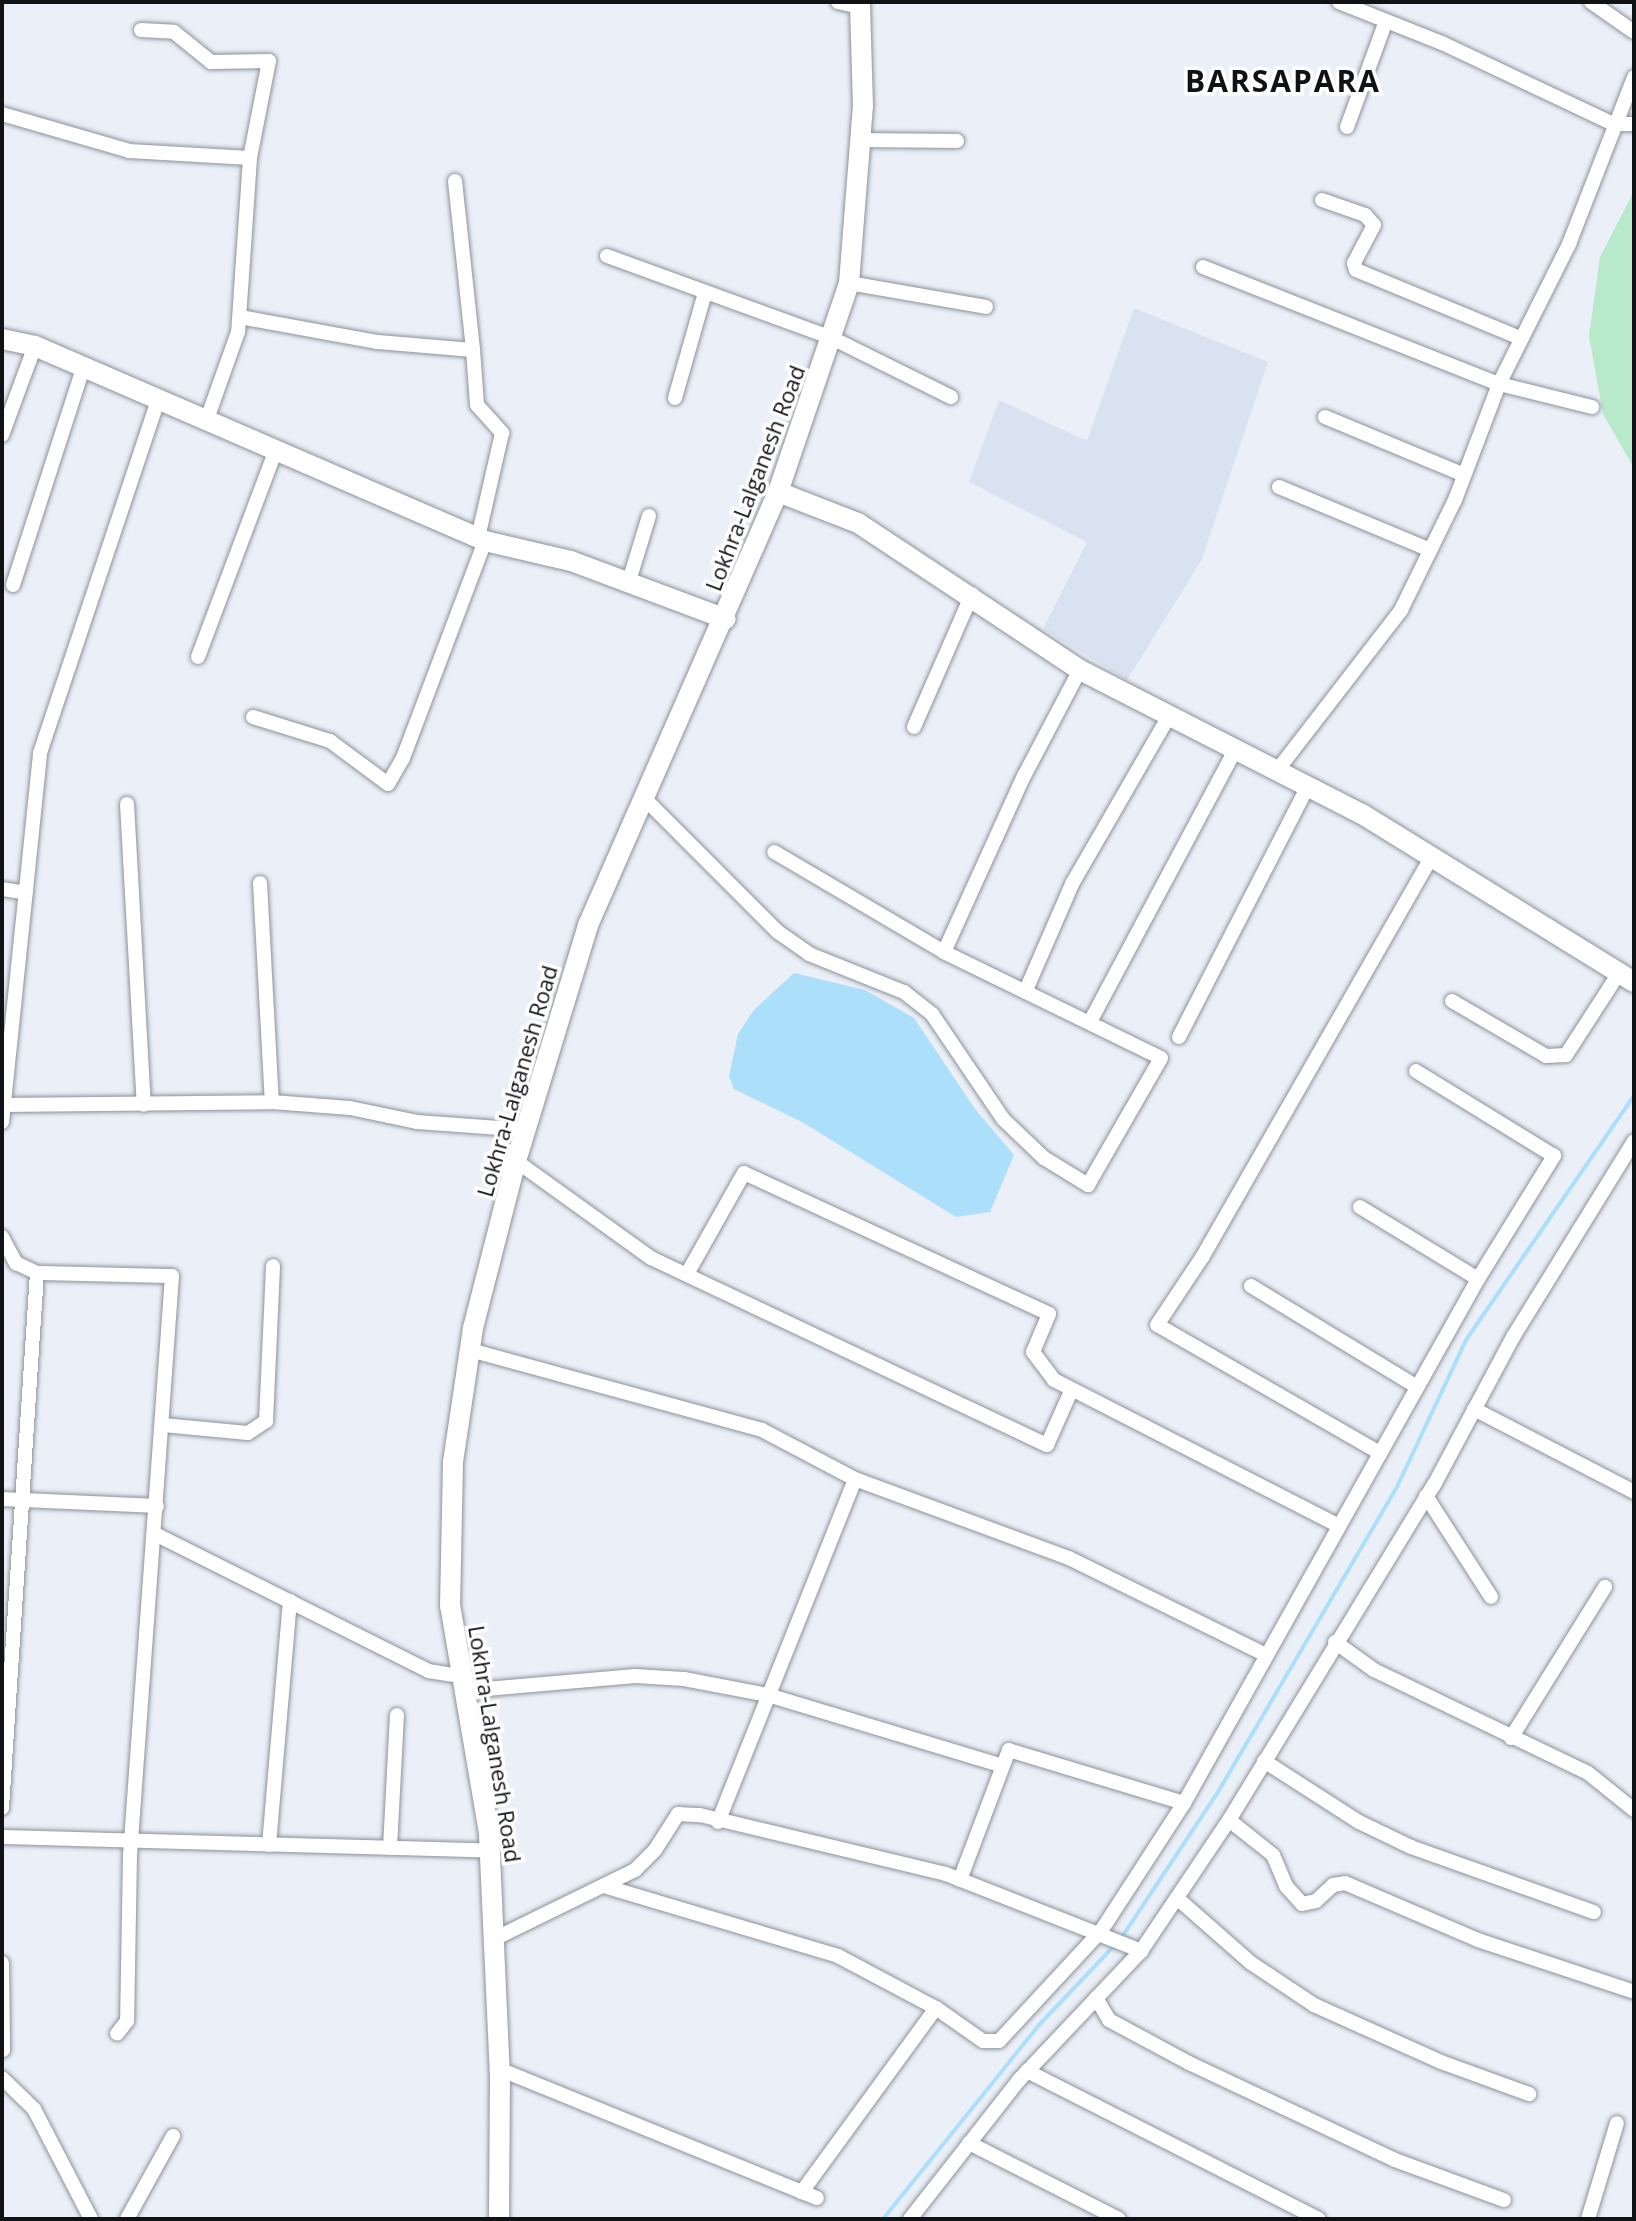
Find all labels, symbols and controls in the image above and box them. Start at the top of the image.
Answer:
district label: BARSAPARA [1185,63,1381,99]
street label: Lokhra-Lalganesh Road [700,361,810,595]
street label: Lokhra-Lalganesh Road [471,962,563,1200]
street label: Lokhra-Lalganesh Road [463,1624,527,1864]

